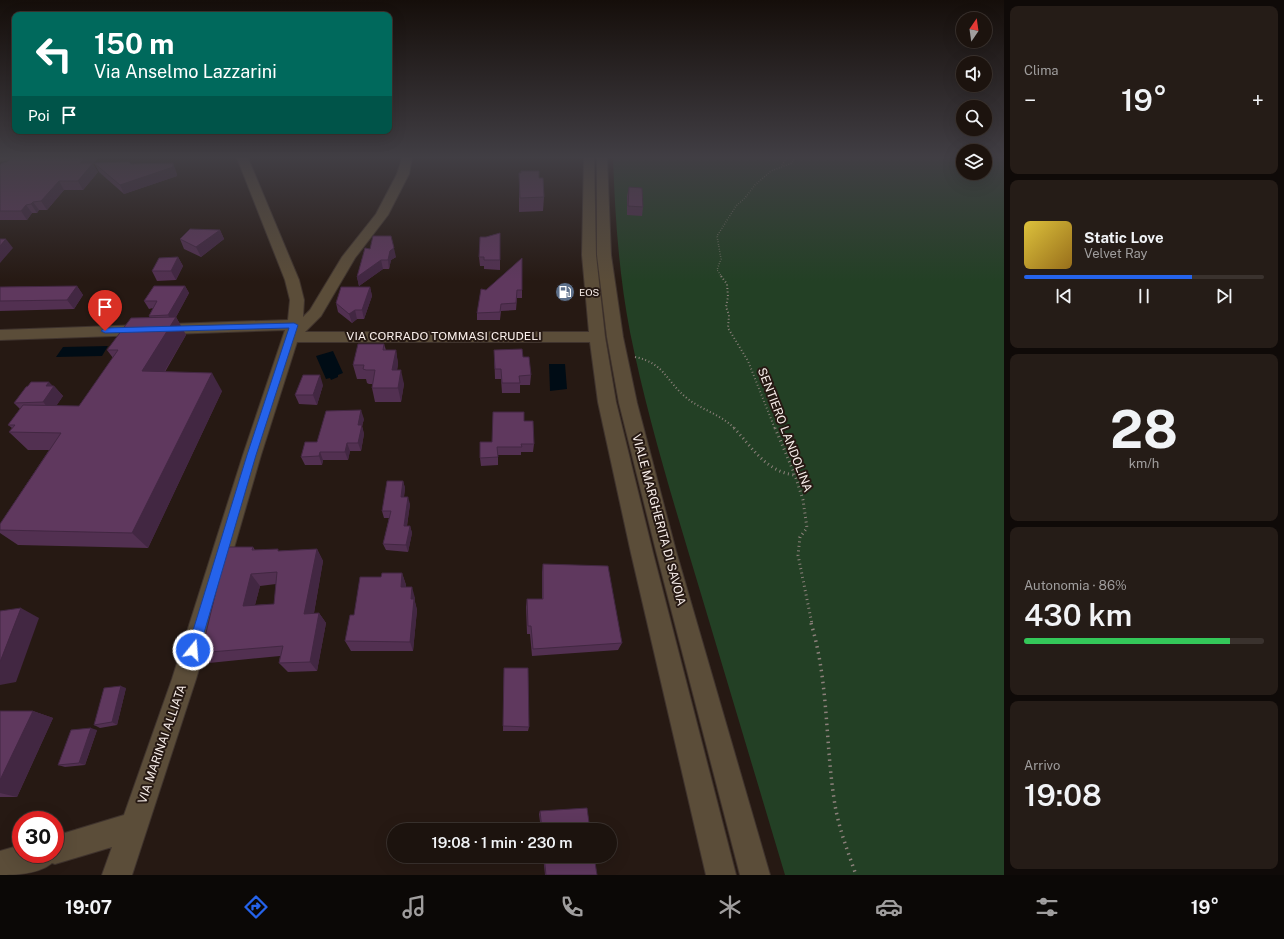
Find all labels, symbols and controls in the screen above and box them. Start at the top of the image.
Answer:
north arrow [956,12,992,48]
map controls [956,12,992,180]
text: 150 m [94,27,174,60]
icon: left [28,28,80,80]
button: sound [956,56,992,92]
text: Via Anselmo Lazzarini [94,61,277,82]
text: Clima [1024,63,1059,78]
text: 19° [1121,82,1167,118]
text: − [1024,87,1036,113]
text: + [1252,87,1264,113]
button: search [956,100,992,136]
icon: arrive [58,104,80,126]
text: Poi [28,107,50,124]
button: layers [956,144,992,180]
text: Static Love [1084,229,1164,246]
text: Velvet Ray [1084,246,1148,261]
fuel station icon: EOS [554,281,576,303]
icon: previous [1053,285,1075,307]
icon: pause [1133,285,1155,307]
icon: next [1213,285,1235,307]
place label: EOS [579,286,599,298]
pin [88,290,122,331]
icon: arrive [94,296,116,318]
street label: VIA CORRADO TOMMASI CRUDELI [346,329,542,343]
street label: SENTIERO LANDOLINA [755,366,815,495]
text: 28 [1110,399,1178,460]
street label: VIALE MARGHERITA DI SAVOIA [629,433,689,608]
text: km/h [1129,456,1159,471]
text: Autonomia · 86% [1024,578,1127,593]
text: 430 km [1024,597,1132,633]
position arrow [172,629,214,671]
street label: VIA MARINAI ALLIATA [135,682,189,805]
text: Arrivo [1024,758,1060,773]
text: 19:08 [1024,777,1102,813]
speed limit sign: 30 [12,811,64,863]
text: 19:08 · 1 min · 230 m [432,834,573,851]
icon: directions [242,893,270,921]
icon: music [400,893,428,921]
icon: phone [558,893,586,921]
icon: climate [716,893,744,921]
icon: car [875,893,903,921]
icon: filters [1033,893,1061,921]
text: 19:07 [65,897,112,918]
text: 19° [1191,897,1219,918]

